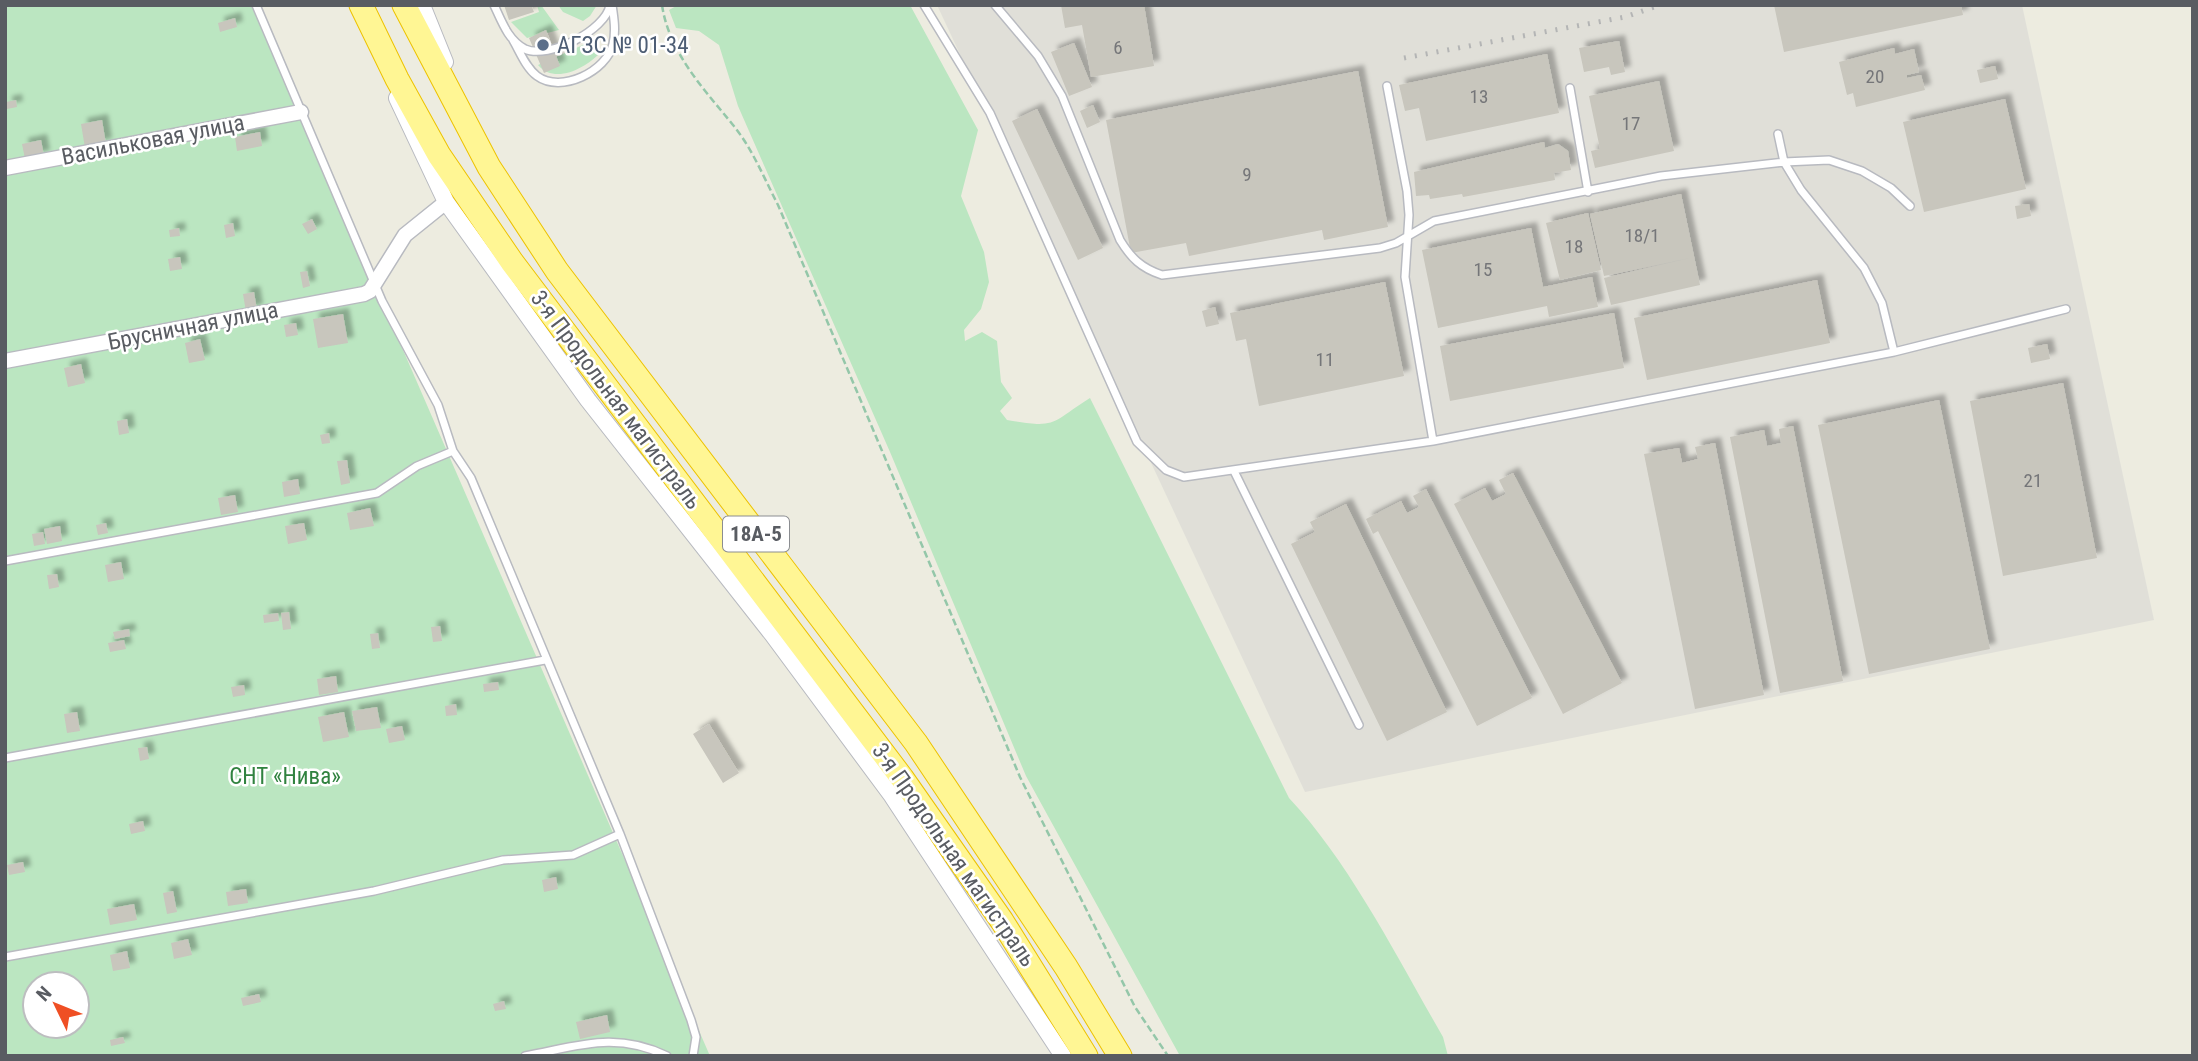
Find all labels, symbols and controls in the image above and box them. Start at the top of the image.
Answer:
place label: АГЗС № 01-34 [557,32,689,59]
house number: 6 [1113,36,1123,59]
marker: АГЗС № 01-34 [535,37,551,53]
house number: 20 [1866,65,1884,88]
house number: 13 [1470,85,1488,108]
street label: Васильковая улица [59,109,247,171]
house number: 17 [1622,112,1640,135]
house number: 9 [1242,163,1252,186]
house number: 18/1 [1624,224,1660,247]
house number: 18 [1565,235,1583,258]
house number: 15 [1474,258,1492,281]
street label: 3-я Продольная магистраль [525,285,707,515]
street label: Брусничная улица [105,296,281,356]
house number: 11 [1316,348,1334,371]
house number: 21 [2024,469,2042,492]
road number: 18А-5 [723,516,789,552]
street label: 3-я Продольная магистраль [866,738,1042,972]
park label: СНТ «Нива» [229,763,341,790]
north arrow [21,970,91,1040]
text: N [32,982,56,1006]

